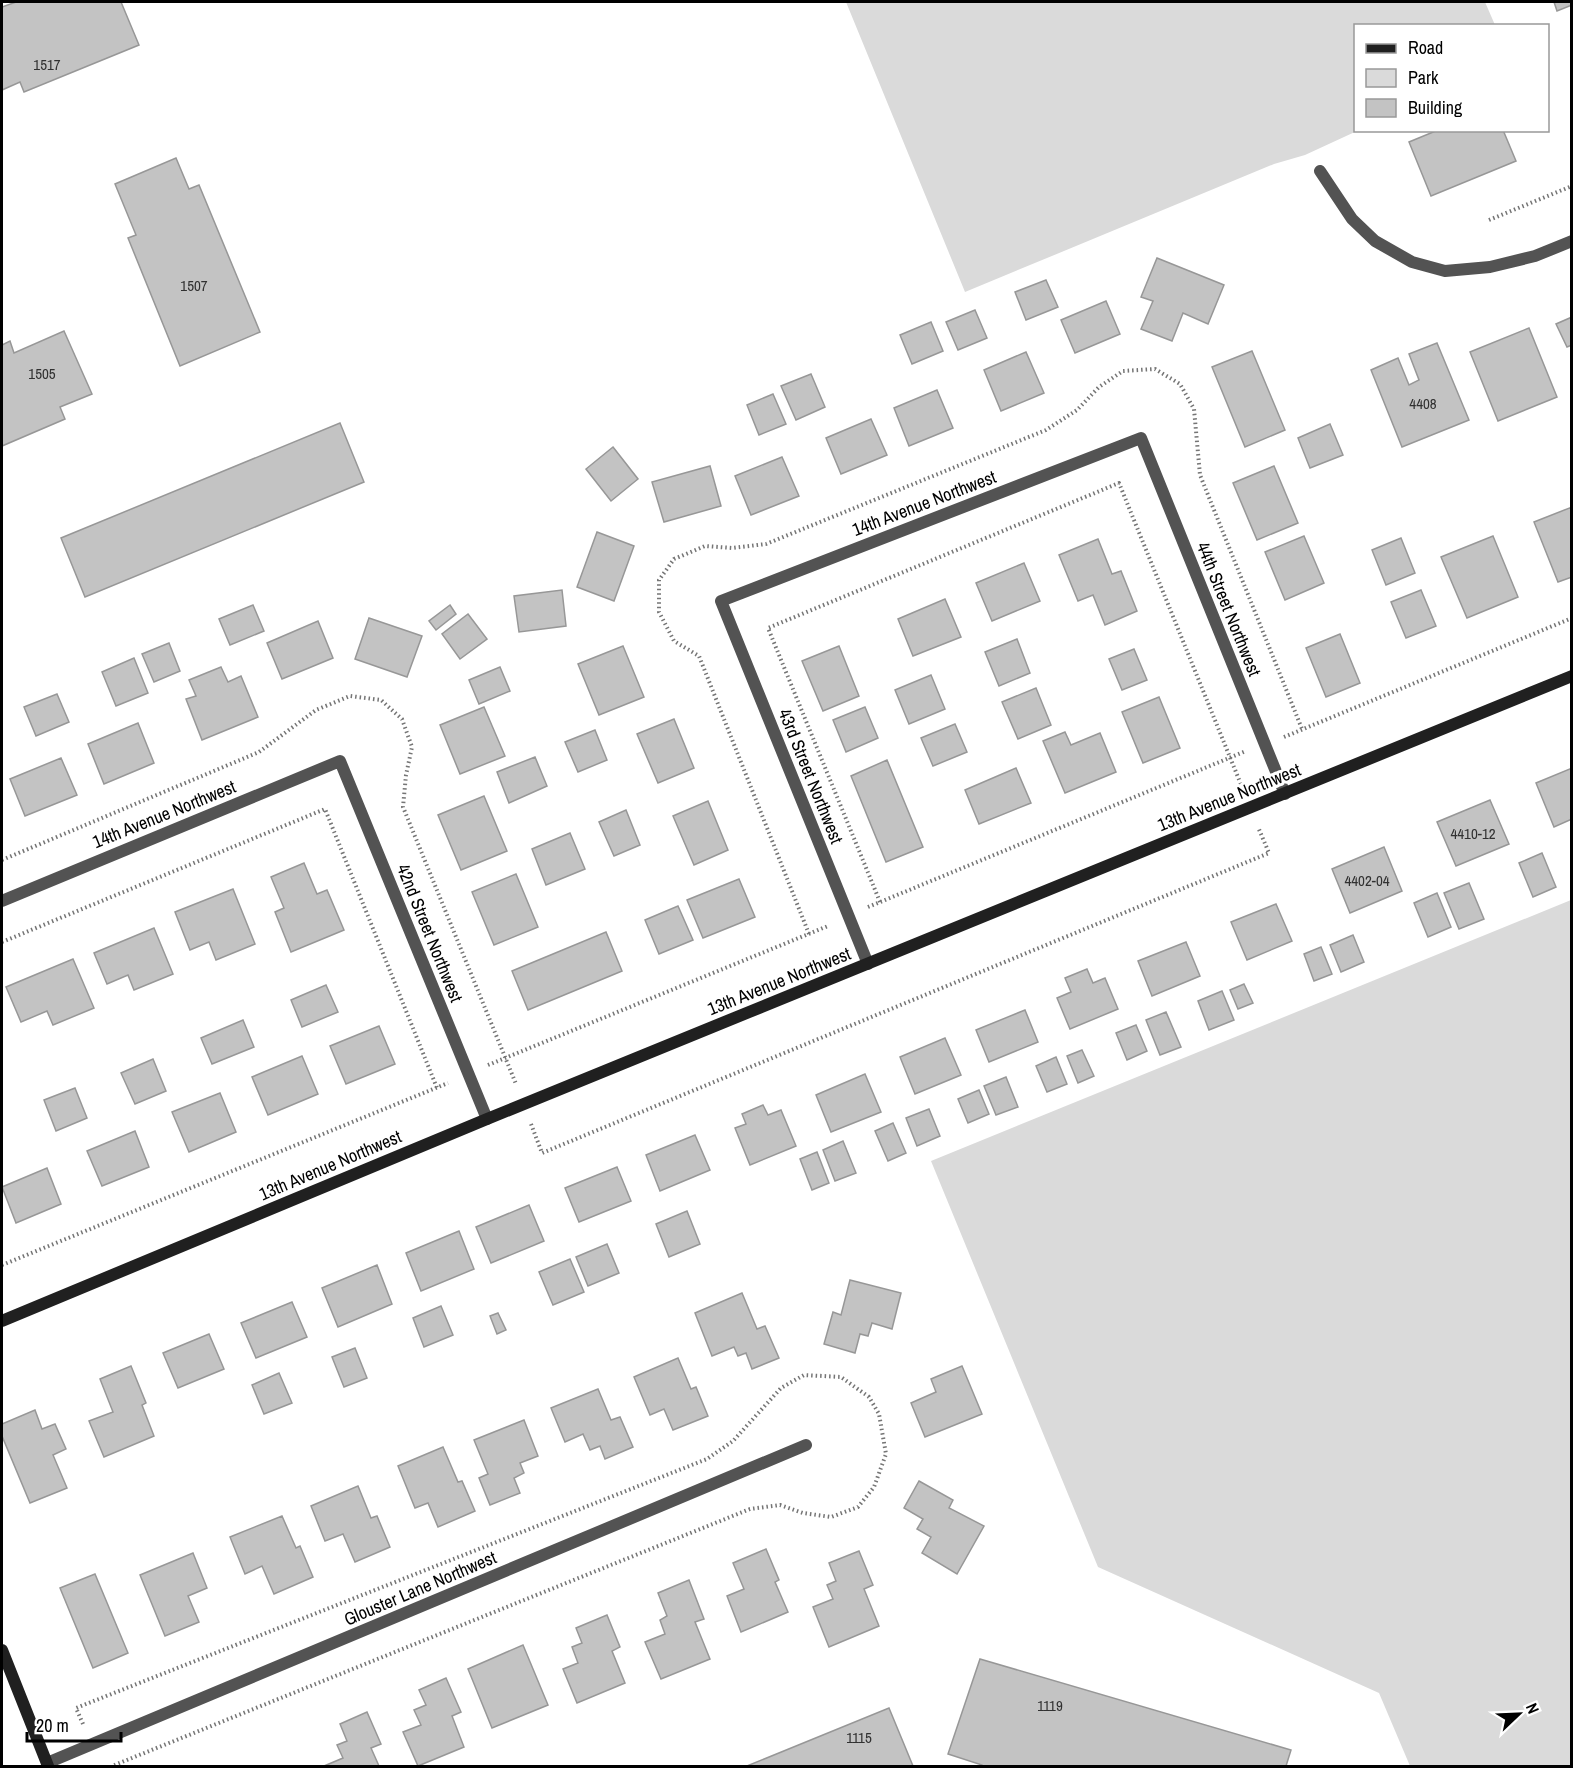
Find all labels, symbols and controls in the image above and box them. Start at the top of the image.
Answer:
legend [1354,24,1549,132]
text: Road [1408,35,1443,60]
house number: 1517 [33,54,61,75]
text: Park [1408,65,1439,90]
text: Building [1408,95,1463,120]
house number: 1507 [180,275,208,296]
house number: 1505 [28,363,56,384]
house number: 4408 [1409,393,1437,414]
street label: 14th Avenue Northwest [848,464,1000,542]
street label: 44th Street Northwest [1191,538,1267,680]
street label: 43rd Street Northwest [773,705,849,847]
street label: 13th Avenue Northwest [1154,757,1304,837]
street label: 14th Avenue Northwest [89,774,239,854]
house number: 4410-12 [1450,823,1496,844]
street label: 42nd Street Northwest [391,860,469,1006]
house number: 4402-04 [1344,870,1390,891]
street label: 13th Avenue Northwest [704,941,854,1021]
street label: 13th Avenue Northwest [255,1124,405,1206]
street label: Glouster Lane Northwest [340,1545,500,1631]
north arrow [1489,1684,1549,1744]
house number: 1119 [1037,1695,1063,1716]
text: N [1521,1699,1545,1717]
scale bar [27,1705,122,1743]
text: 20 m [36,1713,69,1738]
house number: 1115 [846,1727,872,1748]

